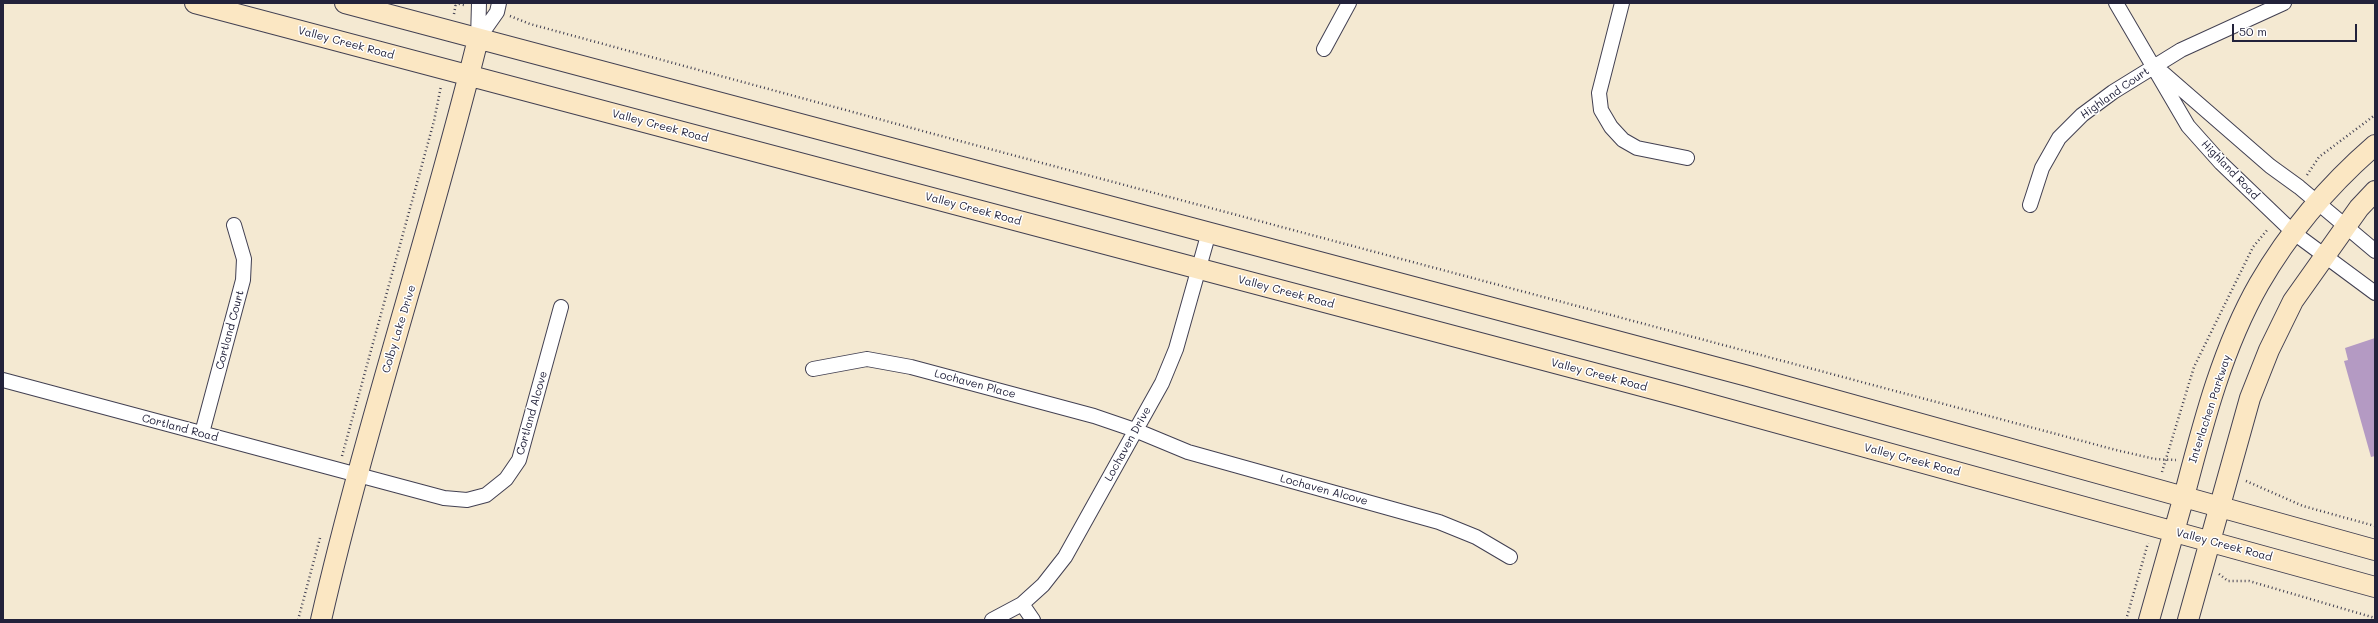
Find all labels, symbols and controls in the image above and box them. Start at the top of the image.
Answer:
scale bar [2234,16,2359,42]
text: 50 m [2239,23,2267,39]
street label: Valley Creek Road [296,24,396,62]
street label: Highland Court [2078,64,2152,122]
street label: Valley Creek Road [610,107,710,145]
street label: Highland Road [2198,138,2262,202]
street label: Valley Creek Road [923,190,1023,228]
street label: Valley Creek Road [1236,273,1336,311]
street label: Colby Lake Drive [379,283,419,375]
street label: Cortland Court [213,289,247,371]
street label: Interlachen Parkway [2186,353,2234,465]
street label: Valley Creek Road [1549,356,1649,394]
street label: Lochaven Place [933,367,1017,401]
street label: Cortland Alcove [514,369,550,457]
street label: Lochaven Drive [1102,404,1154,484]
street label: Cortland Road [140,411,220,445]
street label: Valley Creek Road [1862,441,1962,479]
street label: Lochaven Alcove [1279,472,1369,508]
street label: Valley Creek Road [2174,526,2274,564]

